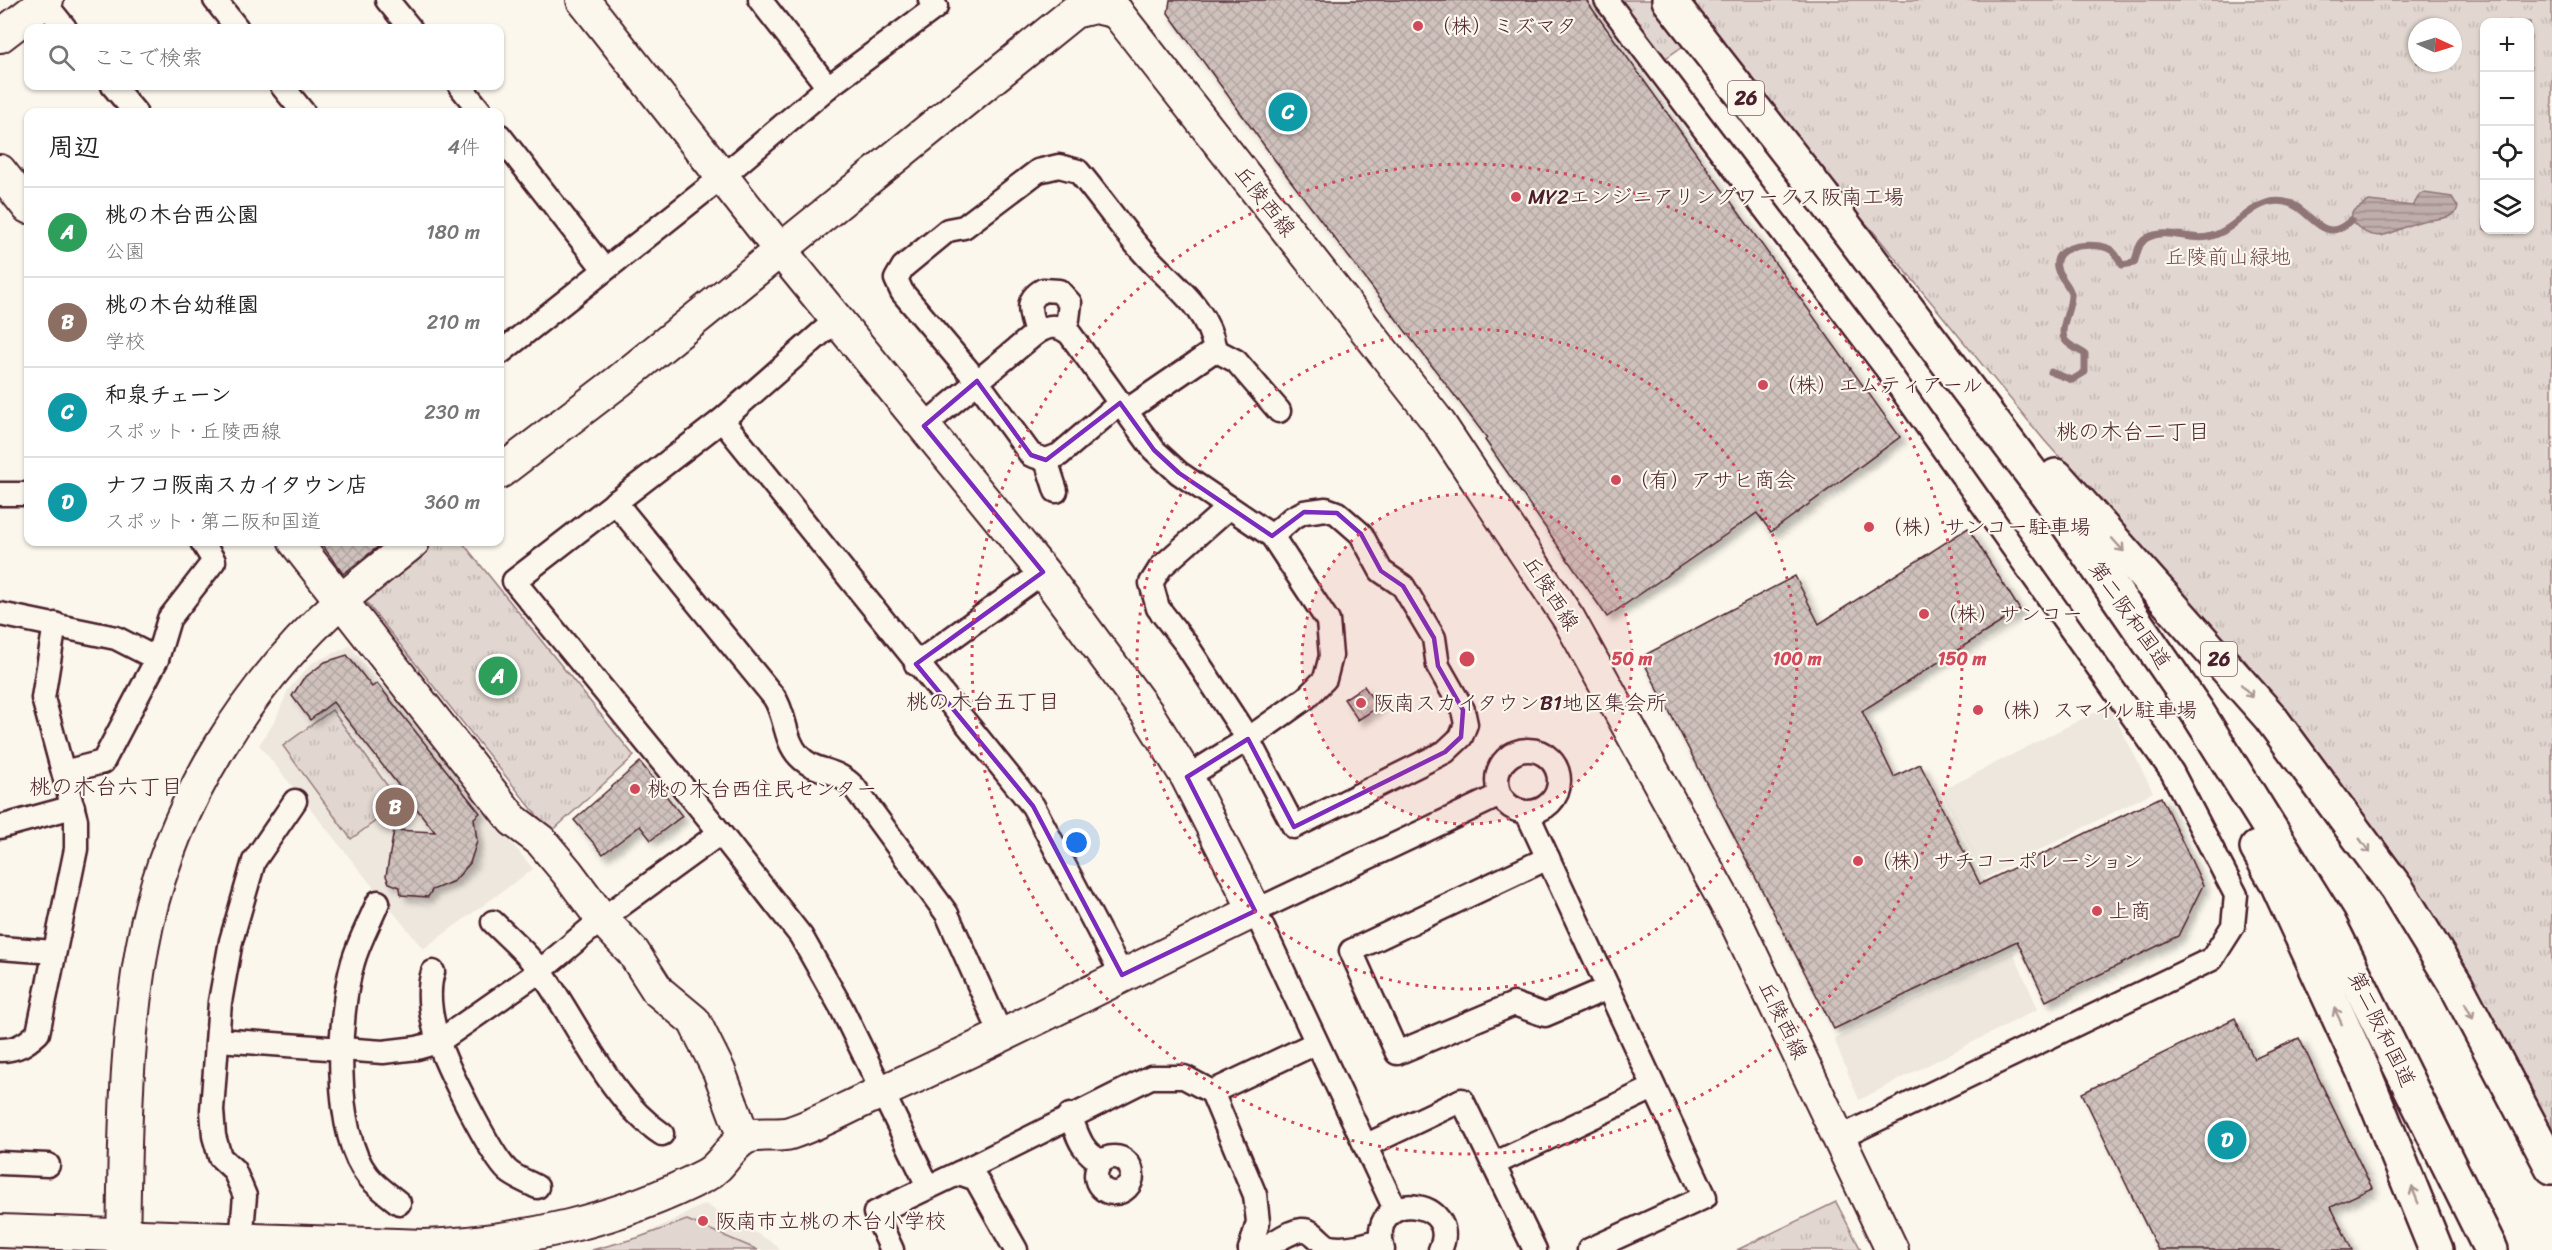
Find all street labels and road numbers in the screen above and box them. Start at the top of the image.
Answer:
road number: 26 [1728,81,1764,115]
street label: 丘陵西線 [1224,156,1306,246]
street label: 丘陵西線 [1512,547,1590,639]
street label: 第二阪和国道 [2078,552,2182,678]
road number: 26 [2201,642,2237,676]
street label: 第二阪和国道 [2337,964,2427,1094]
street label: 丘陵西線 [1748,974,1818,1066]

